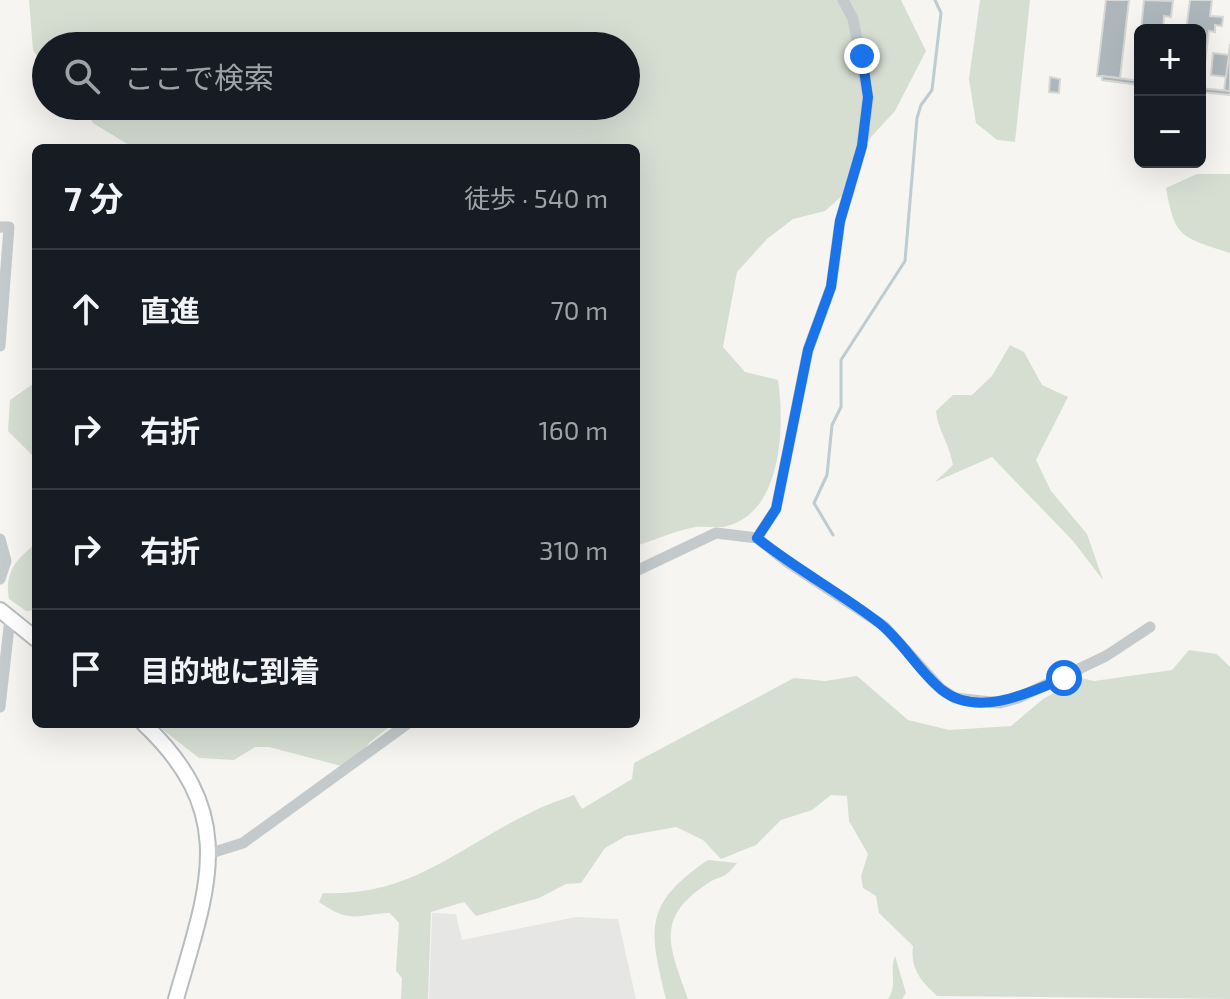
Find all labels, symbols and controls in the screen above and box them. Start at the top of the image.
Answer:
map controls [1134,24,1206,168]
button: + [1134,24,1206,96]
search box [32,32,640,120]
route end [844,38,880,74]
icon: search [60,54,104,98]
text: ここで検索 [124,59,274,95]
button: − [1134,96,1206,168]
text: 7 分 [64,177,123,218]
text: 徒歩 · 540 m [464,182,608,213]
icon: ahead [64,287,108,331]
text: 直進 [140,292,200,328]
text: 70 m [550,294,608,325]
icon: right [64,407,108,451]
text: 右折 [140,412,200,448]
text: 160 m [539,414,608,445]
icon: right [64,527,108,571]
text: 右折 [140,532,200,568]
text: 310 m [539,534,608,565]
icon: arrive [64,647,108,691]
text: 目的地に到着 [140,652,320,688]
route start [1046,660,1082,696]

